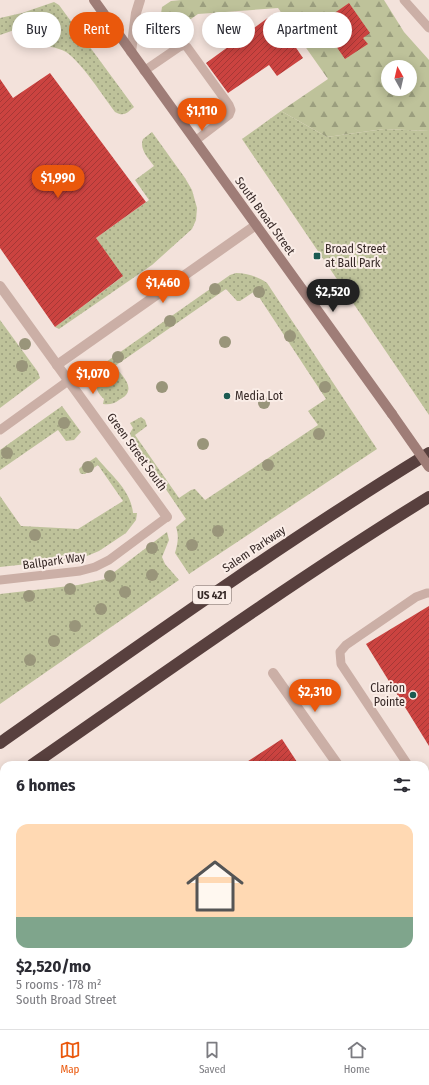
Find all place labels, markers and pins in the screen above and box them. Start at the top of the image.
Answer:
pin: $1,110 [169,98,235,132]
pin: $1,990 [25,165,91,199]
place label: Broad Street at Ball Park [325,242,386,270]
marker: Broad Street at Ball Park [312,251,322,261]
pin: $1,460 [130,270,196,304]
pin: $2,520 [300,279,366,313]
pin: $1,070 [60,361,126,395]
place label: Media Lot [235,389,283,403]
marker: Media Lot [222,391,232,401]
pin: $2,310 [282,679,348,713]
place label: Clarion Pointe [370,681,405,709]
marker: Clarion Pointe [408,690,418,700]

